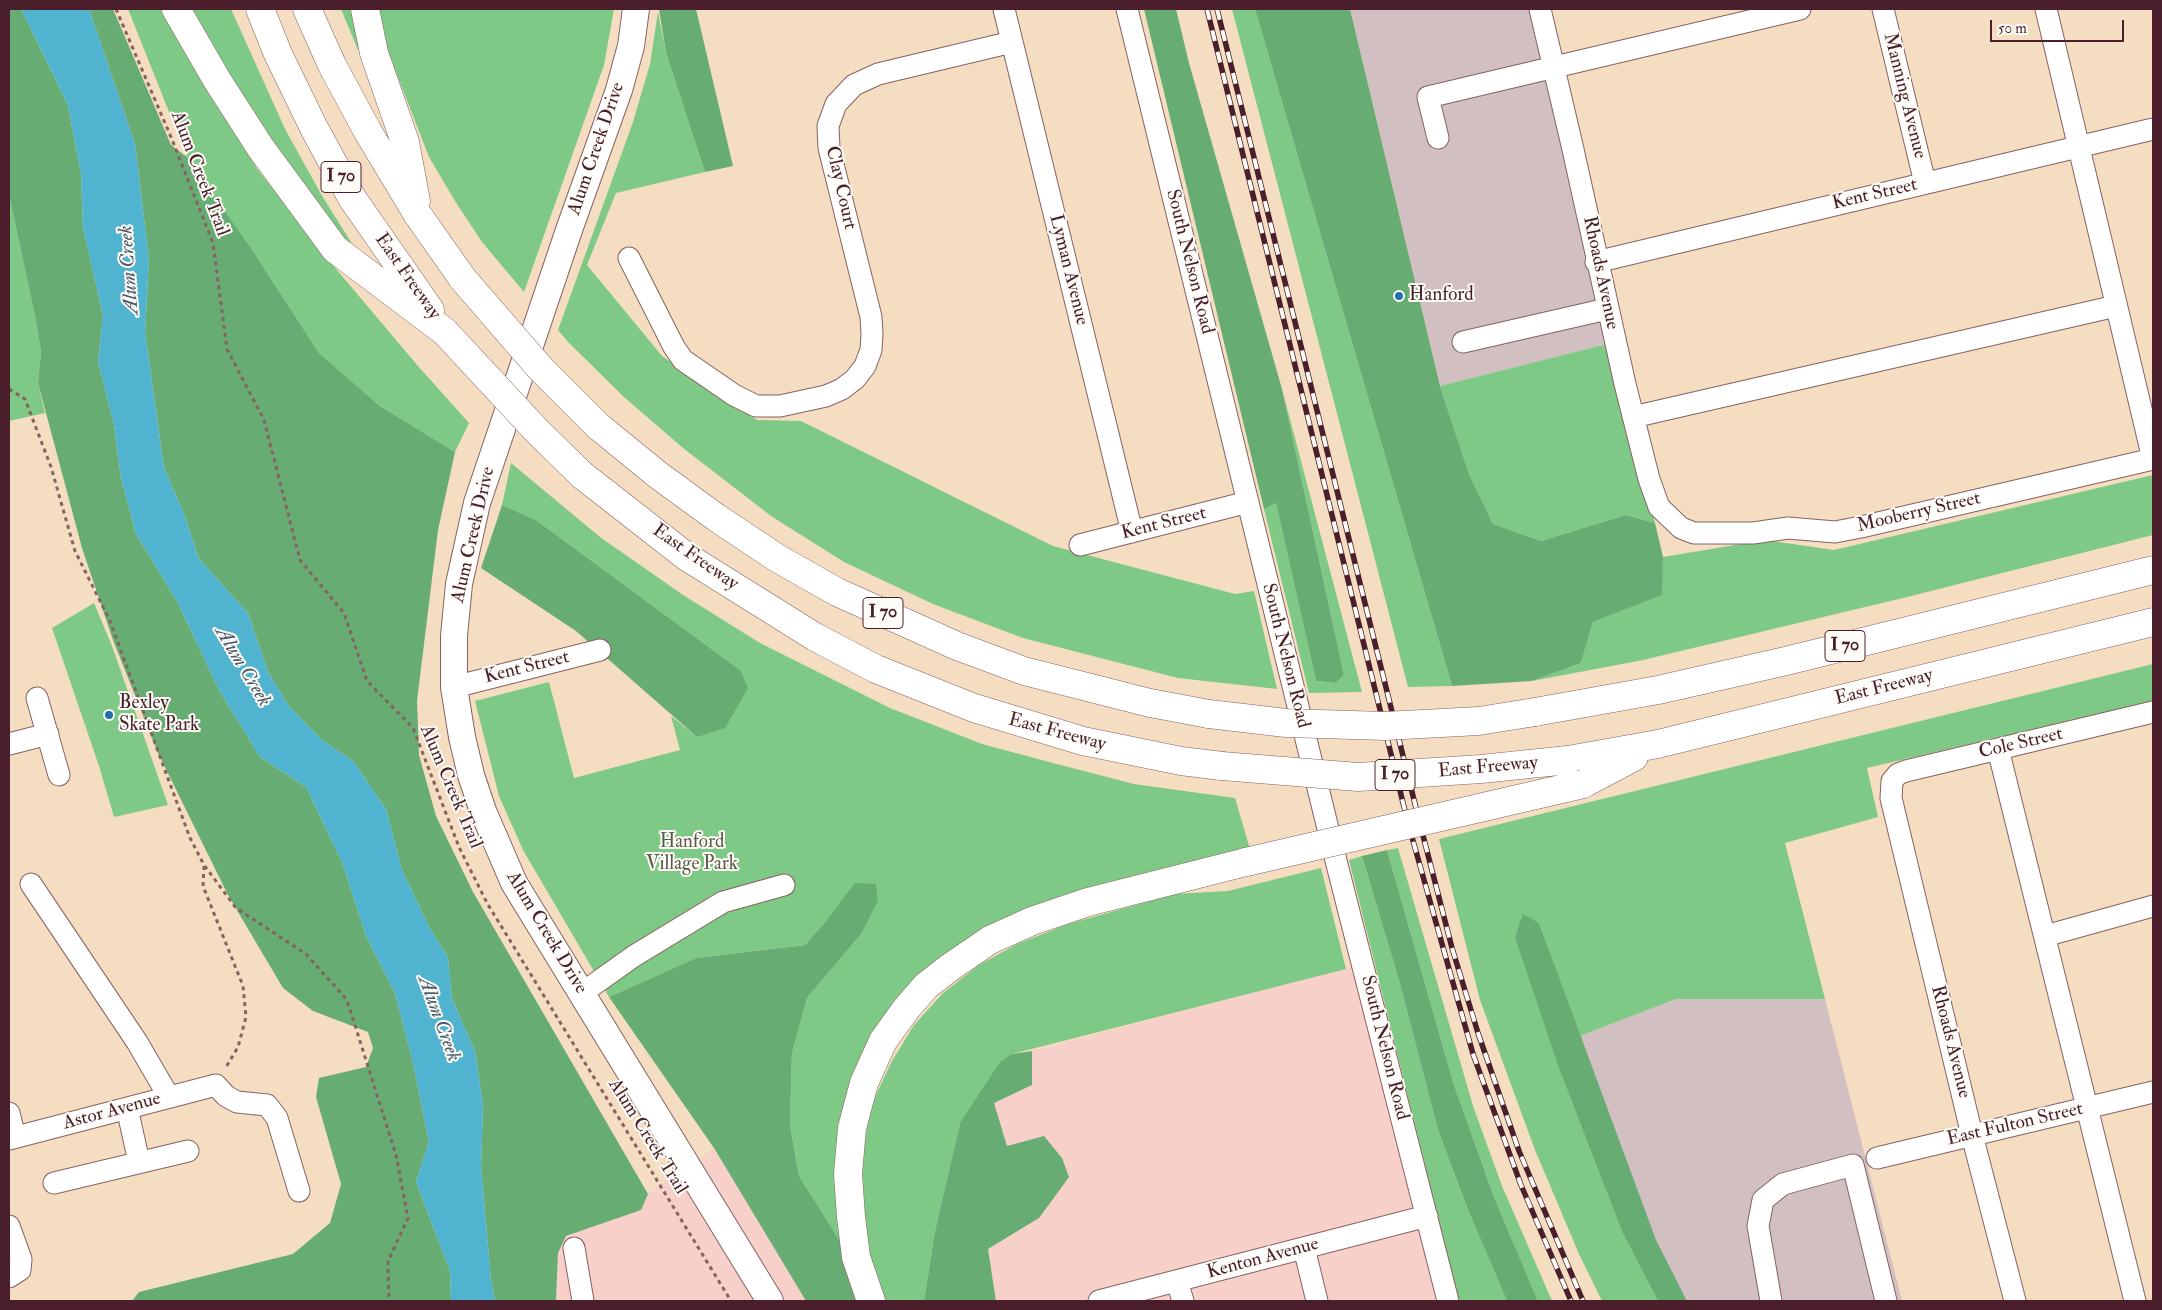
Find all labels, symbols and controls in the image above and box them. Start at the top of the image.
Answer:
scale bar [1992,10,2126,42]
text: 50 m [1998,19,2027,38]
street label: Manning Avenue [1877,31,1931,161]
street label: Alum Creek Drive [564,80,630,218]
street label: Alum Creek Trail [165,108,233,240]
street label: Clay Court [819,144,861,232]
road number: I 70 [321,162,361,192]
street label: Kent Street [1830,174,1920,216]
street label: South Nelson Road [1160,187,1218,337]
street label: Lyman Avenue [1043,212,1093,328]
street label: Rhoads Avenue [1577,214,1623,332]
water label: Alum Creek [115,224,145,316]
street label: East Freeway [369,229,445,325]
place label: Hanford [1409,285,1474,307]
marker: Hanford [1393,290,1405,302]
street label: Alum Creek Drive [447,465,501,605]
street label: Mooberry Street [1855,488,1983,538]
street label: Kent Street [1119,502,1209,546]
street label: East Freeway [647,520,743,596]
street label: South Nelson Road [1256,581,1314,731]
road number: I 70 [863,598,903,628]
water label: Alum Creek [209,622,275,712]
road number: I 70 [1825,630,1865,661]
street label: Kent Street [482,646,572,690]
street label: East Freeway [1833,665,1935,711]
place label: Bexley Skate Park [119,693,199,737]
marker: Bexley Skate Park [103,709,115,721]
street label: East Freeway [1006,709,1108,757]
street label: Alum Creek Trail [414,722,486,852]
street label: Cole Street [1977,723,2065,765]
street label: East Freeway [1437,752,1539,784]
road number: I 70 [1375,760,1415,790]
park label: Hanford Village Park [646,832,738,876]
street label: Alum Creek Drive [501,868,591,998]
water label: Alum Creek [411,973,465,1065]
street label: South Nelson Road [1355,973,1413,1123]
street label: Rhoads Avenue [1925,983,1975,1101]
street label: Alum Creek Trail [602,1075,692,1199]
street label: Astor Avenue [61,1088,163,1136]
street label: East Fulton Street [1945,1098,2085,1152]
street label: Kenton Avenue [1205,1233,1321,1285]

